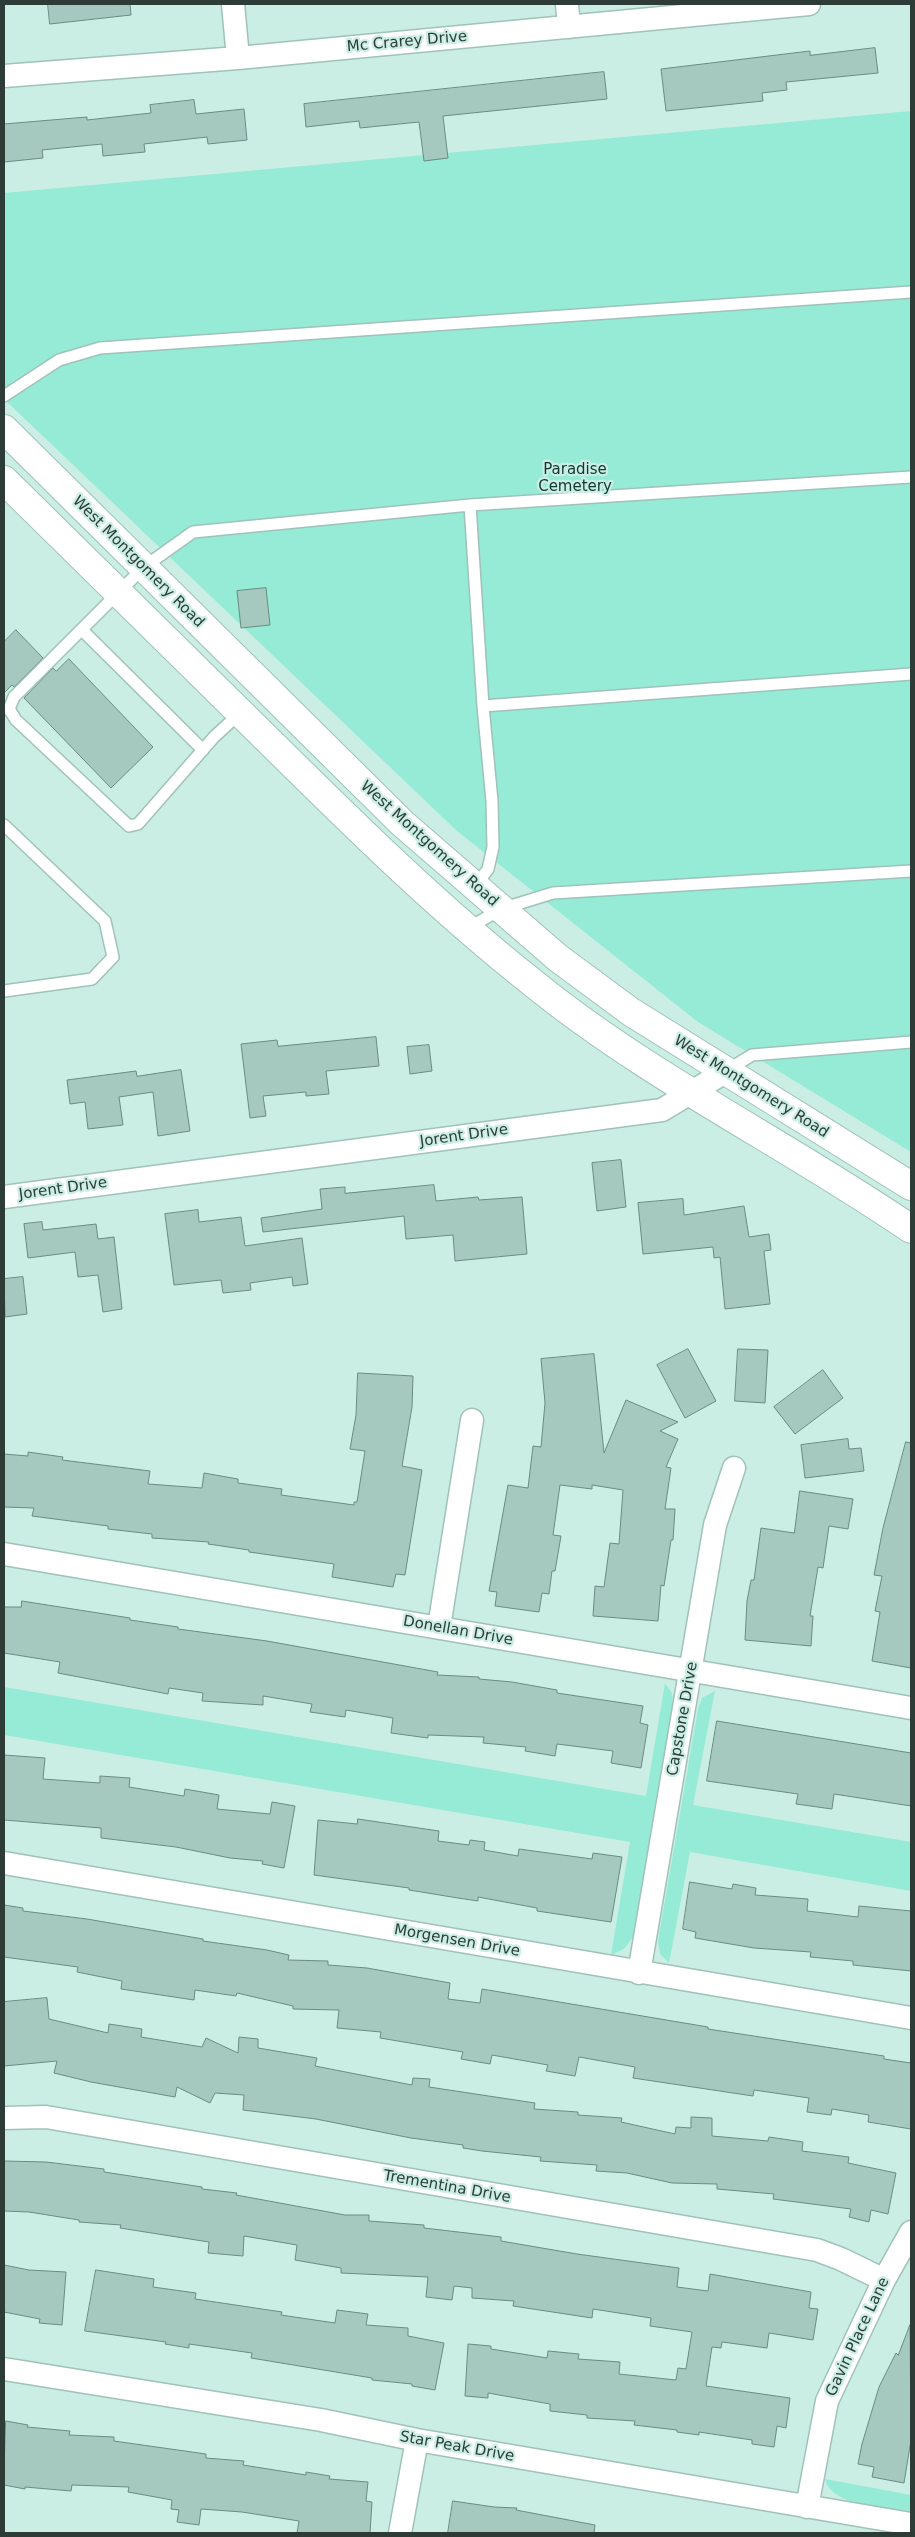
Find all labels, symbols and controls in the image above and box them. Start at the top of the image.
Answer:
street label: Mc Crarey Drive [346,28,468,56]
park label: Paradise Cemetery [538,461,612,496]
street label: West Montgomery Road [68,492,208,632]
street label: West Montgomery Road [356,777,502,911]
street label: West Montgomery Road [670,1032,832,1142]
street label: Jorent Drive [419,1121,509,1151]
street label: Jorent Drive [18,1174,108,1204]
street label: Donellan Drive [402,1612,514,1650]
street label: Capstone Drive [664,1661,702,1777]
street label: Morgensen Drive [393,1921,521,1961]
street label: Trementina Drive [382,2167,512,2207]
street label: Gavin Place Lane [823,2275,893,2399]
street label: Star Peak Drive [398,2428,516,2466]

